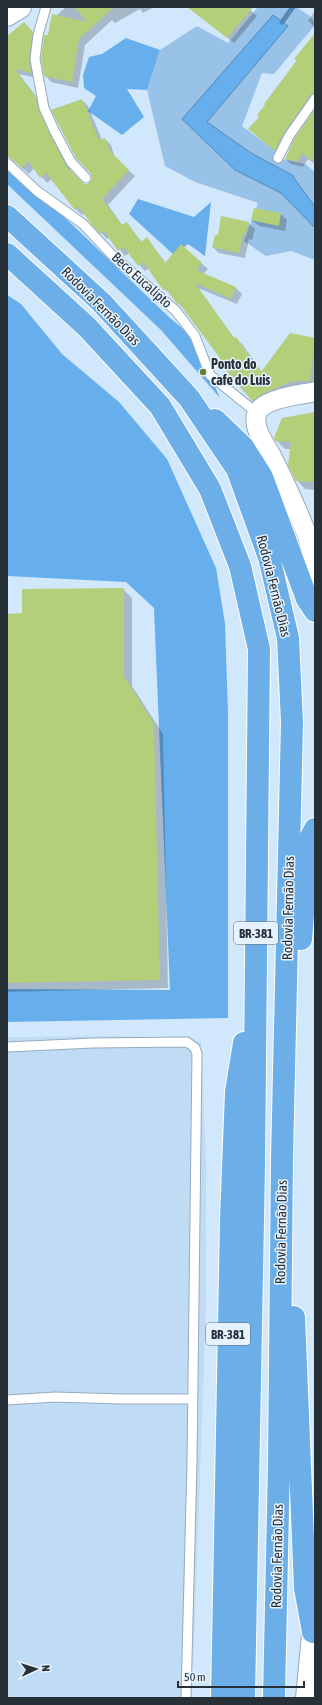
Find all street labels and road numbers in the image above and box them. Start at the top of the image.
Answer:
street label: Beco Eucalipto [109,249,175,311]
street label: Rodovia Fernão Dias [58,263,144,349]
street label: Rodovia Fernão Dias [254,533,294,639]
street label: Rodovia Fernão Dias [279,856,297,960]
road number: BR-381 [234,922,278,944]
street label: Rodovia Fernão Dias [272,1180,290,1284]
road number: BR-381 [206,1323,250,1345]
street label: Rodovia Fernão Dias [268,1504,286,1608]

